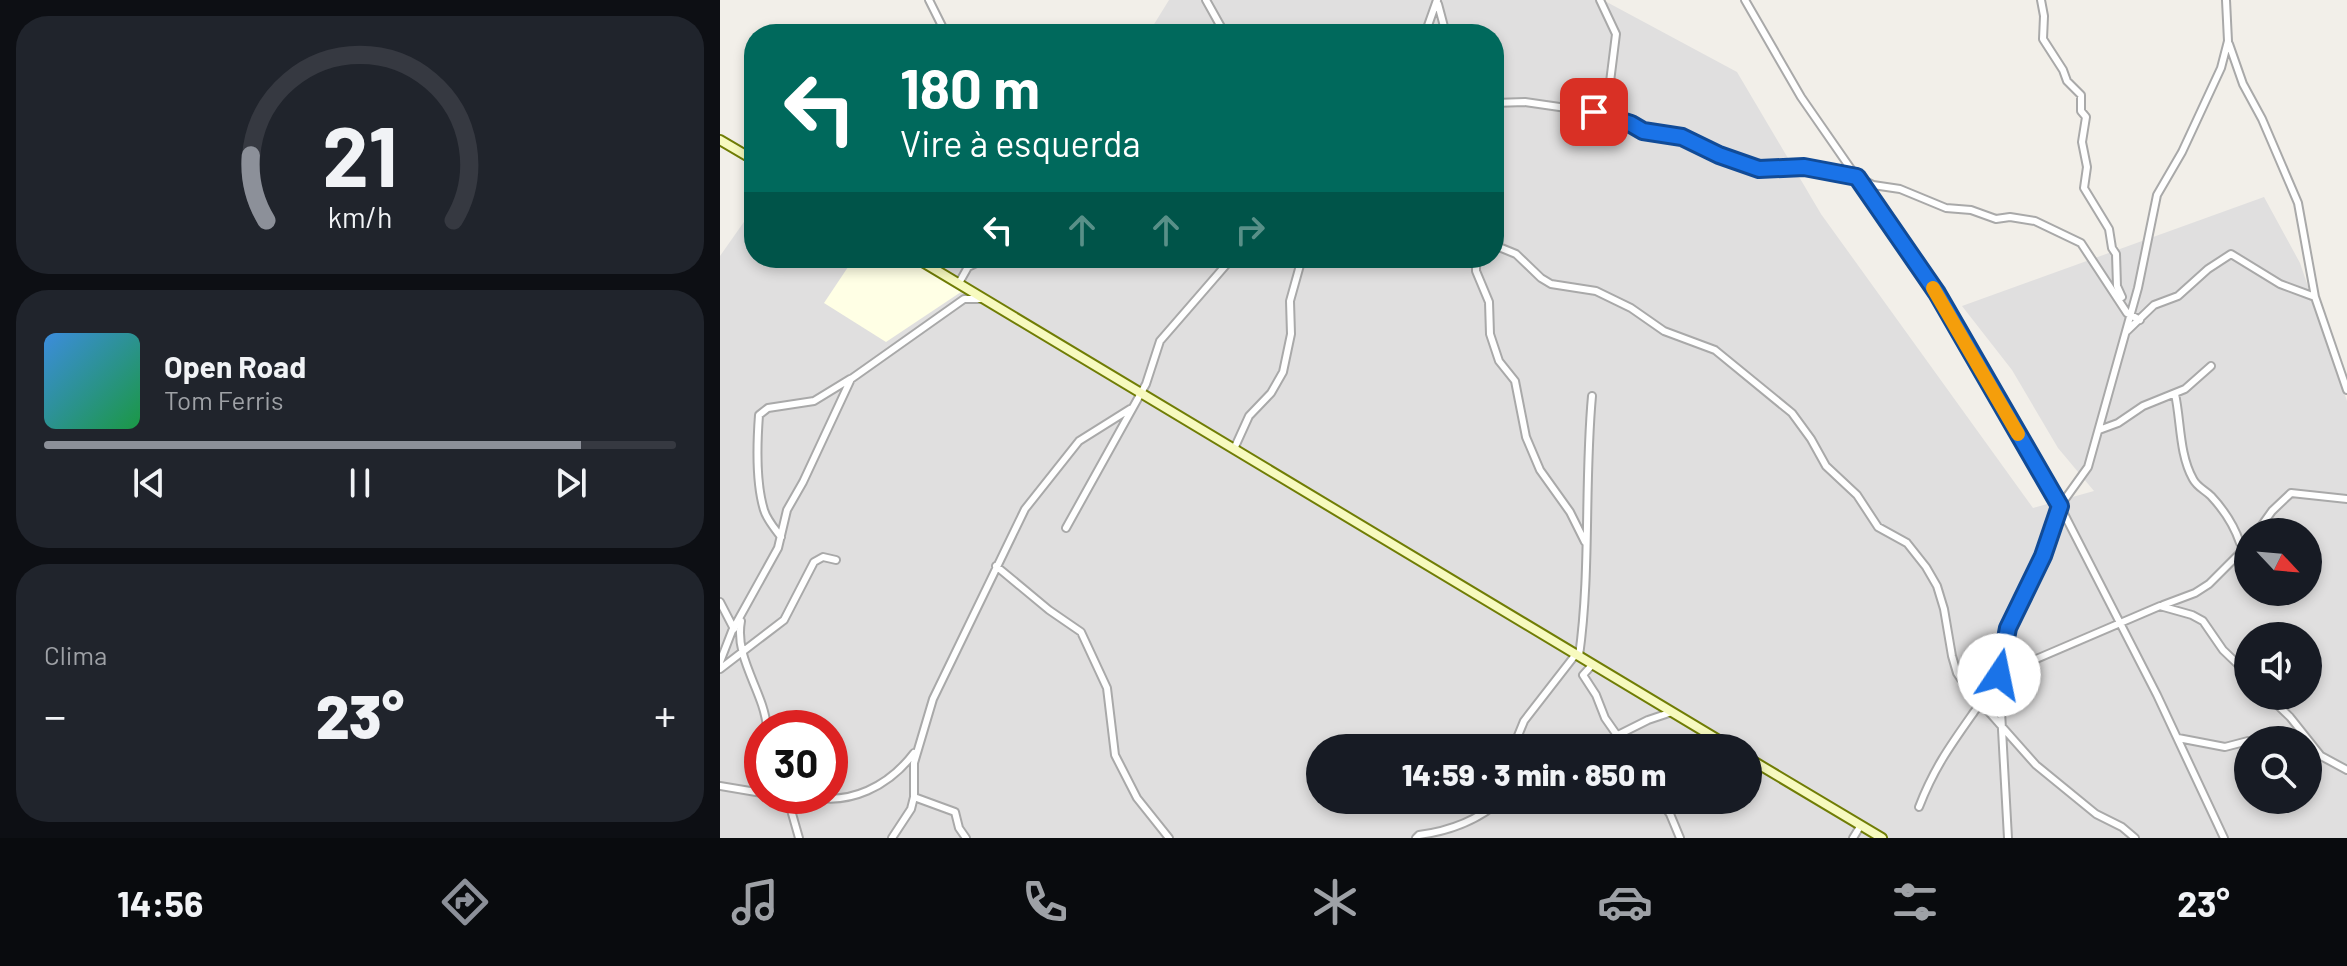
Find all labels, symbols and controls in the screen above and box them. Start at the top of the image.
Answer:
text: 180 m [900,53,1040,120]
icon: left [768,56,872,160]
pin [1560,78,1628,146]
icon: arrive [1572,90,1616,134]
text: 21 [322,104,398,204]
text: Vire à esquerda [900,121,1141,164]
text: km/h [328,199,392,234]
icon: left [976,208,1020,252]
icon: ahead [1060,208,1104,252]
icon: ahead [1144,208,1188,252]
icon: right [1228,208,1272,252]
text: Open Road [164,348,306,384]
text: Tom Ferris [164,384,284,415]
icon: previous [127,461,171,505]
icon: pause [338,461,382,505]
icon: next [549,461,593,505]
north arrow [2234,518,2322,606]
map controls [2234,518,2322,814]
button: sound [2234,622,2322,710]
position arrow [1957,633,2041,717]
text: Clima [44,639,107,670]
text: 23° [316,679,404,751]
text: − [44,688,66,741]
text: + [654,688,676,741]
speed limit sign: 30 [744,710,848,814]
button: search [2234,726,2322,814]
text: 14:59 · 3 min · 850 m [1402,756,1666,792]
icon: directions [437,874,493,930]
icon: music [727,874,783,930]
icon: phone [1017,874,1073,930]
icon: climate [1307,874,1363,930]
icon: car [1597,874,1653,930]
icon: filters [1887,874,1943,930]
text: 14:56 [117,881,203,924]
text: 23° [2177,881,2230,924]

